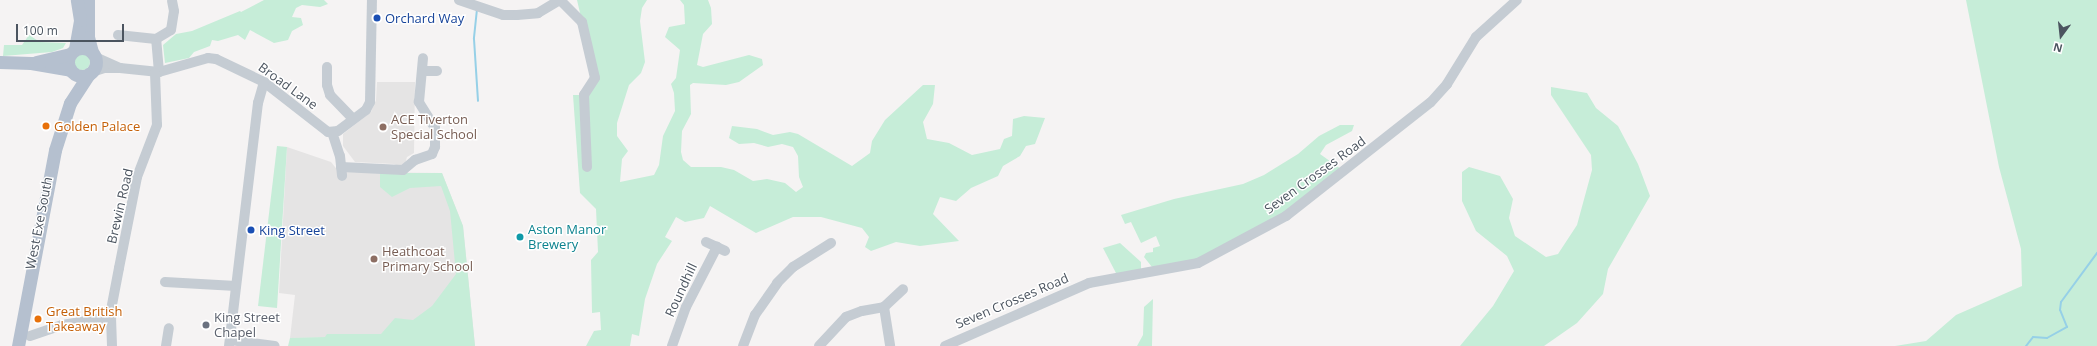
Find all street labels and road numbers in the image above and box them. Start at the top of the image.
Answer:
street label: Broad Lane [255,59,321,113]
street label: Seven Crosses Road [1261,133,1369,217]
street label: Brewin Road [104,167,136,245]
street label: West Exe South [22,176,56,270]
street label: Roundhill [662,261,700,319]
street label: Seven Crosses Road [953,270,1071,332]

